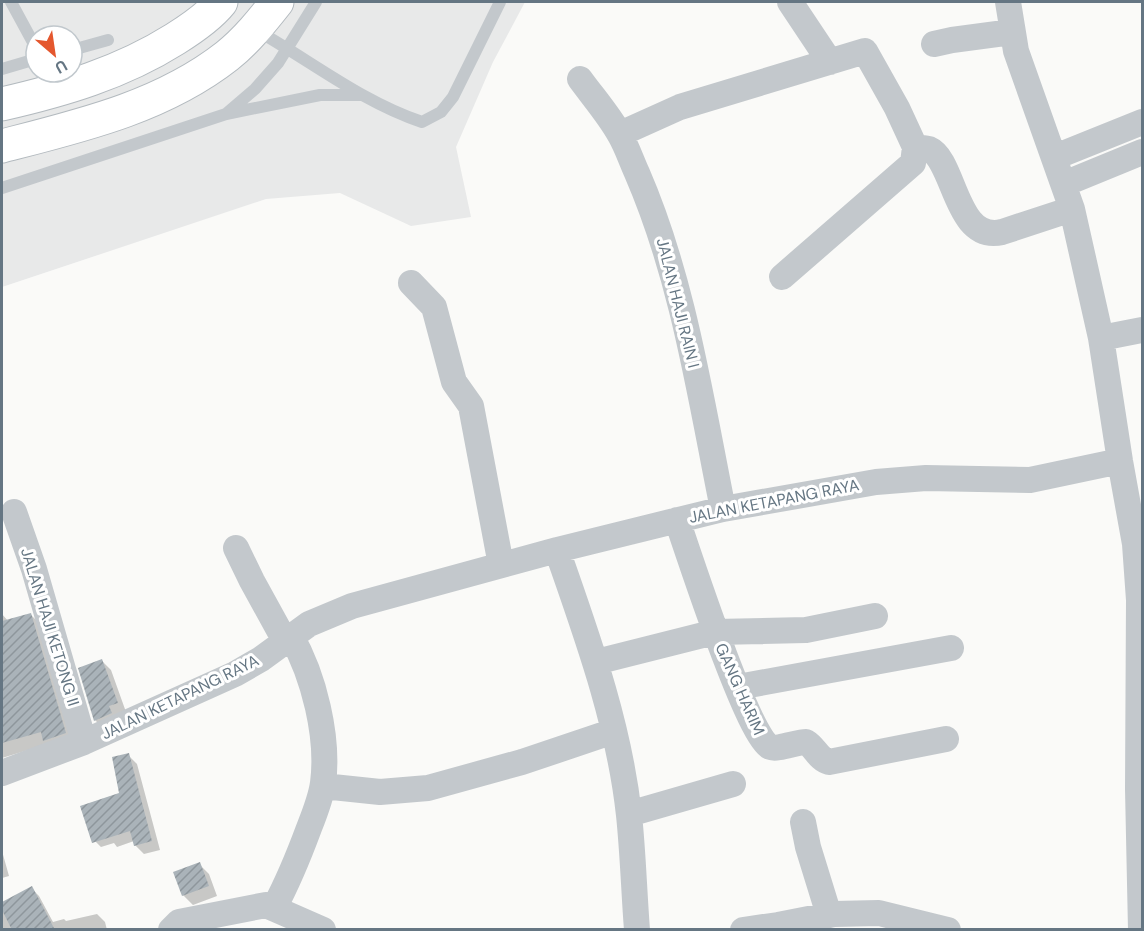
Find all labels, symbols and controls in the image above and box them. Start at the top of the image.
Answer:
north arrow [24,24,84,84]
text: U [51,55,71,79]
street label: JALAN HAJI RAIN I [652,236,704,370]
street label: JALAN KETAPANG RAYA [687,474,861,528]
street label: JALAN HAJI KETONG II [16,545,84,709]
street label: GANG HARIM [710,640,770,738]
street label: JALAN KETAPANG RAYA [98,650,263,744]

